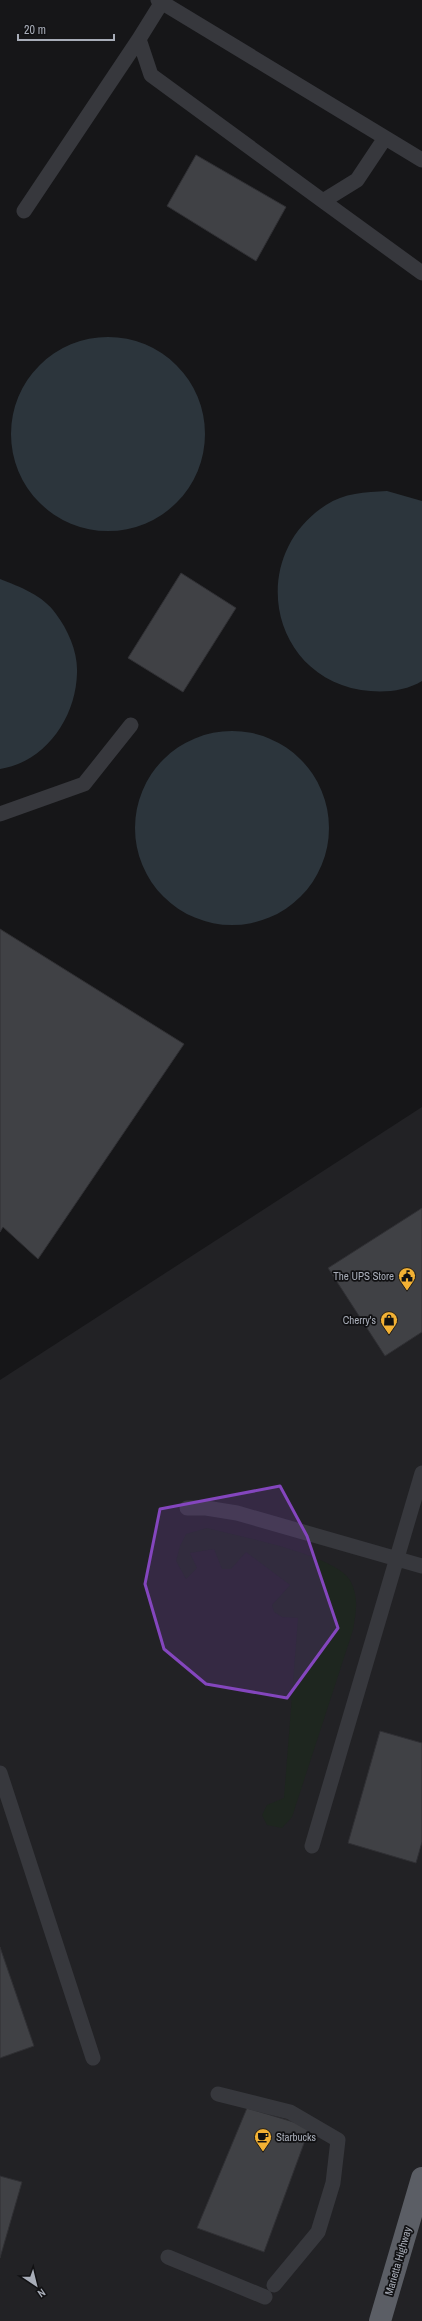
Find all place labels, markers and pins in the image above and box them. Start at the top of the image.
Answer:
public building icon: The UPS Store [397,1266,417,1291]
place label: The UPS Store [333,1269,394,1283]
shop icon: Cherry's [379,1310,399,1335]
place label: Cherry's [343,1313,376,1327]
cafe icon: Starbucks [253,2127,273,2152]
place label: Starbucks [276,2130,317,2144]

